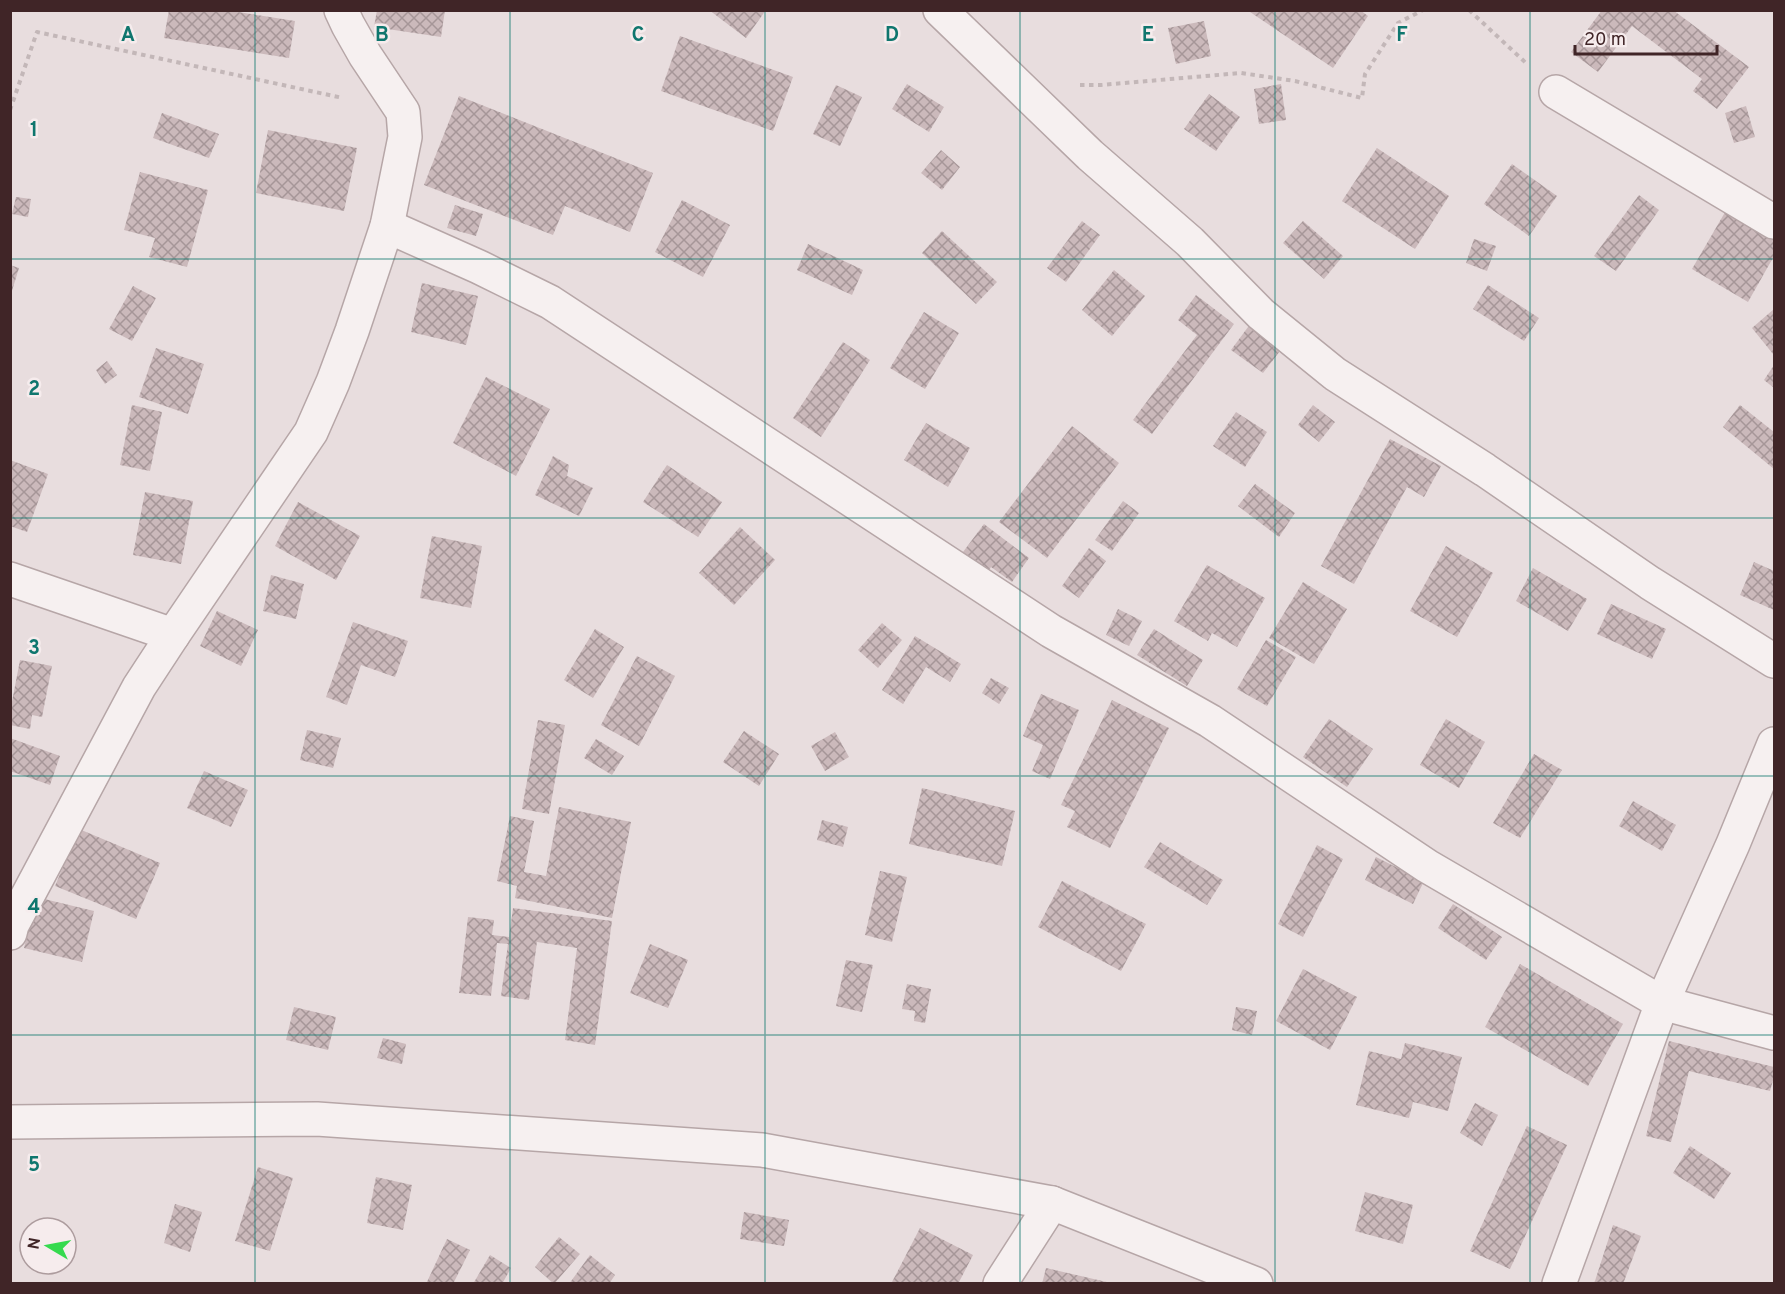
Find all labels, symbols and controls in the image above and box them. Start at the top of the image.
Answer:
scale bar [1575,18,1718,56]
text: A [121,23,135,49]
text: B [375,23,389,49]
text: C [632,23,644,49]
text: D [885,23,899,49]
text: E [1142,23,1154,49]
text: F [1396,23,1408,49]
text: 20 m [1584,29,1626,52]
text: 1 [30,118,38,144]
text: 2 [28,377,40,403]
text: 3 [28,636,40,662]
text: 4 [28,895,40,921]
text: 5 [28,1153,40,1179]
north arrow [18,1216,78,1276]
text: N [24,1236,46,1251]

